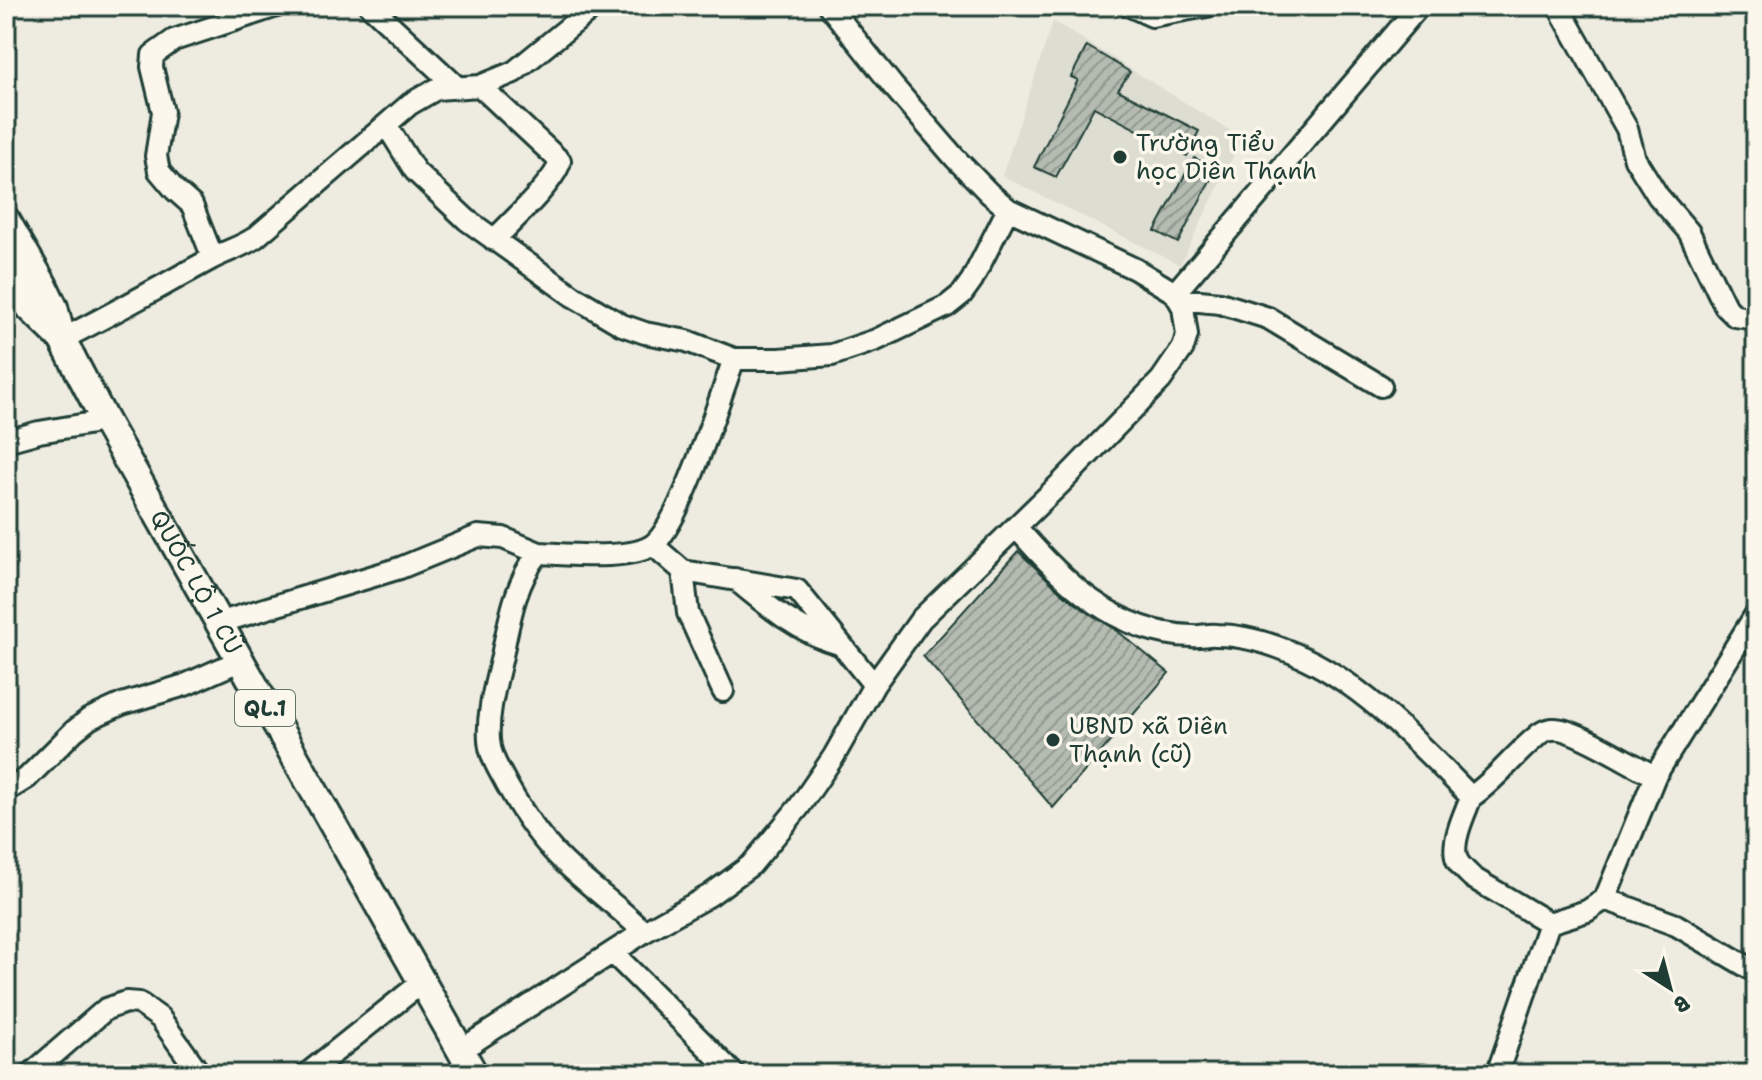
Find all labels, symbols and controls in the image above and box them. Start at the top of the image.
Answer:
place label: Trường Tiểu học Diên Thạnh [1136,127,1317,187]
marker: Trường Tiểu học Diên Thạnh [1111,148,1129,166]
street label: QUỐC LỘ 1 CŨ [143,504,249,660]
road number: QL.1 [235,690,295,726]
place label: UBND xã Diên Thạnh (cũ) [1069,710,1228,770]
marker: UBND xã Diên Thạnh (cũ) [1044,731,1062,749]
north arrow [1630,948,1710,1028]
text: B [1667,988,1696,1020]

